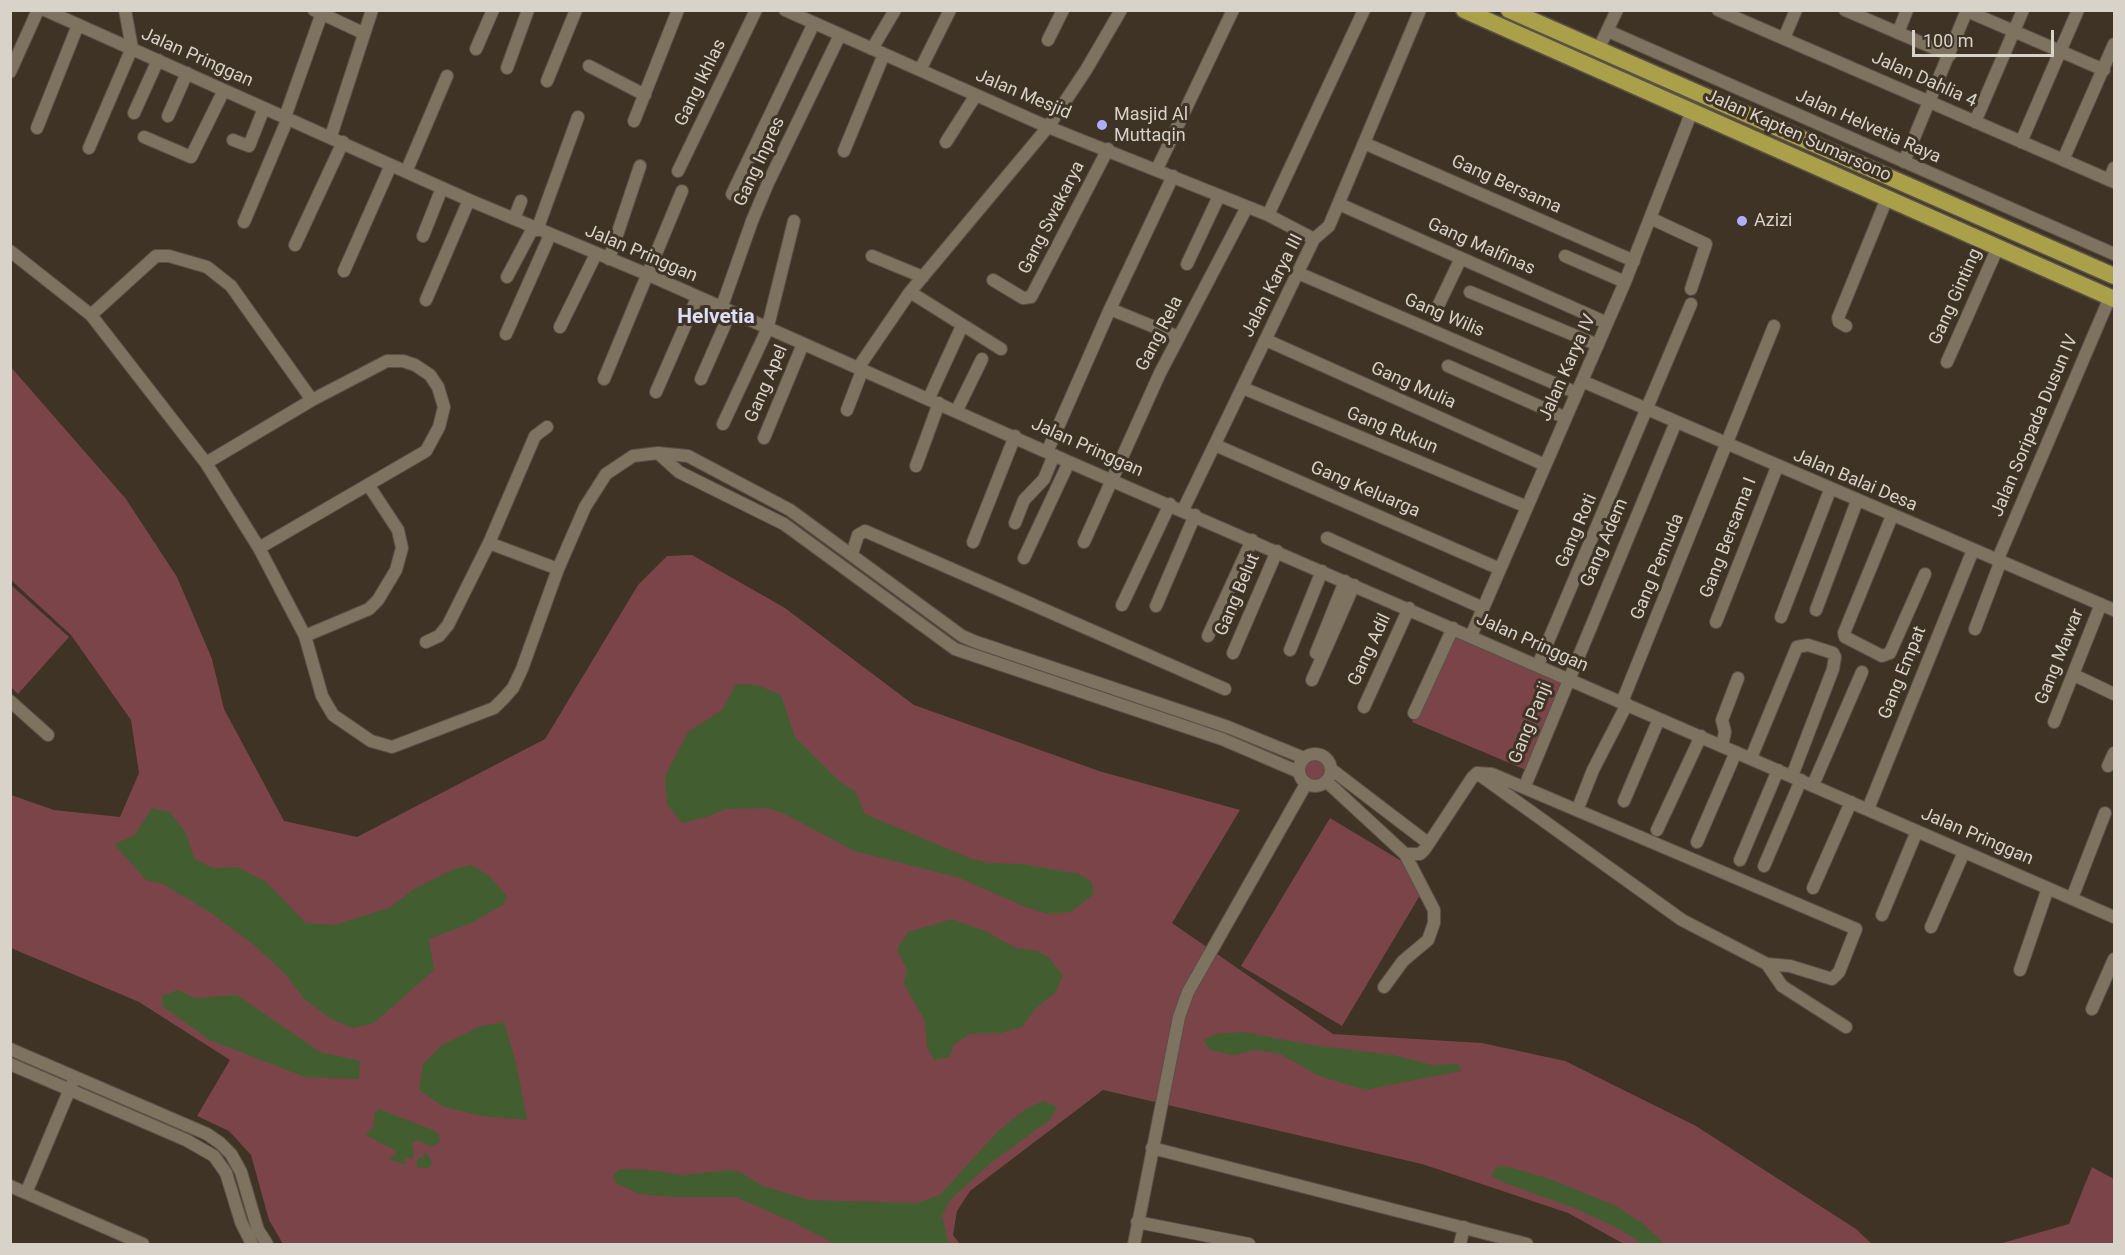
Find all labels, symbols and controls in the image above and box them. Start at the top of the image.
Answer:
scale bar [1915,18,2058,56]
street label: Jalan Pringgan [138,24,256,92]
text: 100 m [1923,30,1974,51]
street label: Gang Ikhlas [671,36,731,130]
street label: Jalan Dahlia 4 [1868,47,1980,113]
street label: Jalan Mesjid [972,65,1074,125]
street label: Jalan Kapten Sumarsono [1702,85,1894,187]
street label: Jalan Helvetia Raya [1792,85,1944,169]
place label: Masjid Al Muttaqin [1114,104,1188,146]
street label: Gang Inpres [730,114,790,210]
marker: Masjid Al Muttaqin [1095,118,1109,132]
street label: Gang Bersama [1448,151,1564,219]
street label: Gang Swakarya [1014,158,1090,278]
place label: Azizi [1754,210,1792,232]
street label: Gang Malfinas [1424,214,1538,280]
marker: Azizi [1735,214,1749,228]
street label: Jalan Pringgan [582,221,700,287]
street label: Jalan Karya III [1238,231,1308,341]
street label: Gang Ginting [1925,245,1987,349]
street label: Gang Wilis [1401,289,1487,343]
street label: Gang Rela [1132,293,1188,375]
district label: Helvetia [677,305,755,331]
street label: Jalan Karya IV [1535,311,1601,425]
street label: Jalan Soripada Dusun IV [1987,332,2083,520]
street label: Gang Apel [741,342,793,426]
street label: Gang Mulia [1367,358,1459,414]
street label: Gang Rukun [1343,403,1441,459]
street label: Jalan Pringgan [1028,414,1146,482]
street label: Jalan Balai Desa [1790,445,1920,517]
street label: Gang Keluarga [1307,457,1423,523]
street label: Gang Bersama I [1696,475,1762,601]
street label: Gang Roti [1552,491,1602,571]
street label: Gang Adem [1577,496,1633,590]
street label: Gang Pemuda [1627,511,1689,623]
street label: Gang Belut [1211,551,1265,639]
street label: Gang Mawar [2031,606,2089,708]
street label: Jalan Pringgan [1473,609,1591,677]
street label: Gang Adil [1344,610,1396,690]
street label: Gang Empat [1875,623,1931,723]
street label: Gang Panji [1505,679,1557,767]
street label: Jalan Pringgan [1918,804,2036,870]

